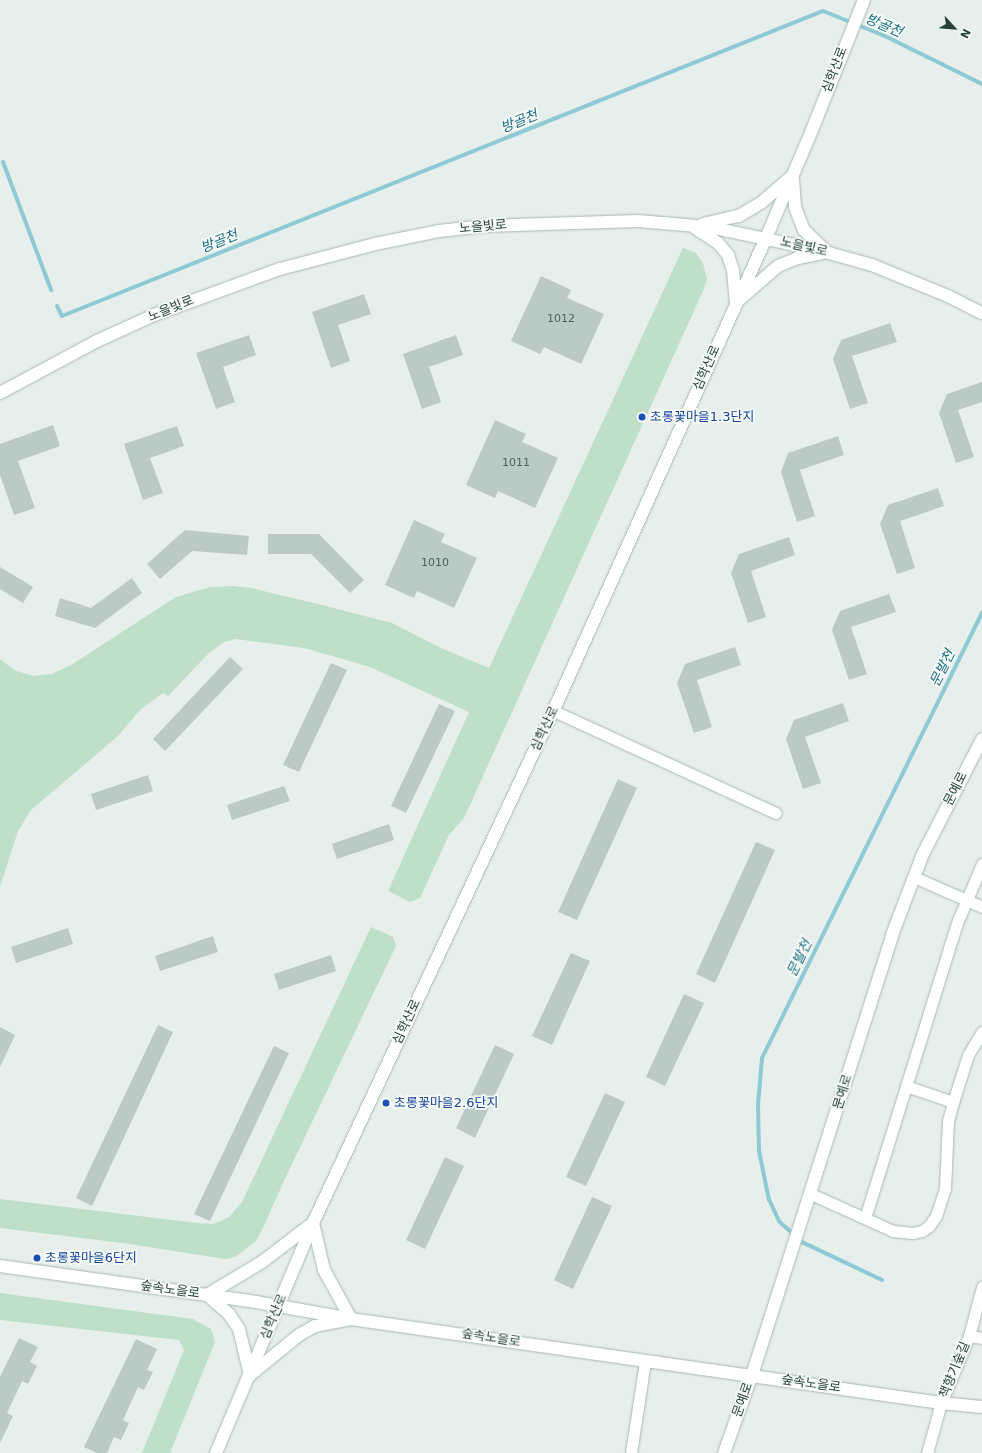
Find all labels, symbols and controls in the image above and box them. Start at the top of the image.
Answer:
north arrow [934,8,974,48]
water label: 방골천 [863,10,905,40]
text: N [957,26,973,40]
street label: 심학산로 [819,45,851,95]
water label: 방골천 [498,106,540,136]
street label: 노을빛로 [458,217,508,237]
water label: 방골천 [198,226,240,256]
street label: 노을빛로 [779,234,829,260]
street label: 노을빛로 [146,293,196,325]
house number: 1012 [547,312,575,326]
street label: 심학산로 [690,343,724,393]
place label: 초롱꽃마을1.3단지 [650,409,754,425]
marker: 초롱꽃마을1.3단지 [637,412,647,422]
house number: 1011 [502,456,530,470]
house number: 1010 [421,556,449,570]
water label: 문발천 [926,647,958,689]
street label: 심학산로 [528,704,562,754]
street label: 문예로 [941,769,971,809]
water label: 문발천 [783,937,815,979]
street label: 심학산로 [390,997,424,1047]
street label: 문예로 [830,1073,856,1111]
place label: 초롱꽃마을2.6단지 [394,1095,498,1111]
marker: 초롱꽃마을2.6단지 [381,1098,391,1108]
place label: 초롱꽃마을6단지 [45,1250,137,1266]
marker: 초롱꽃마을6단지 [32,1253,42,1263]
street label: 숲속노을로 [139,1278,201,1302]
street label: 심학산로 [257,1292,291,1342]
street label: 숲속노을로 [460,1326,522,1350]
street label: 책향기숲길 [937,1339,973,1401]
street label: 숲속노을로 [780,1372,842,1396]
street label: 문예로 [730,1380,756,1420]

